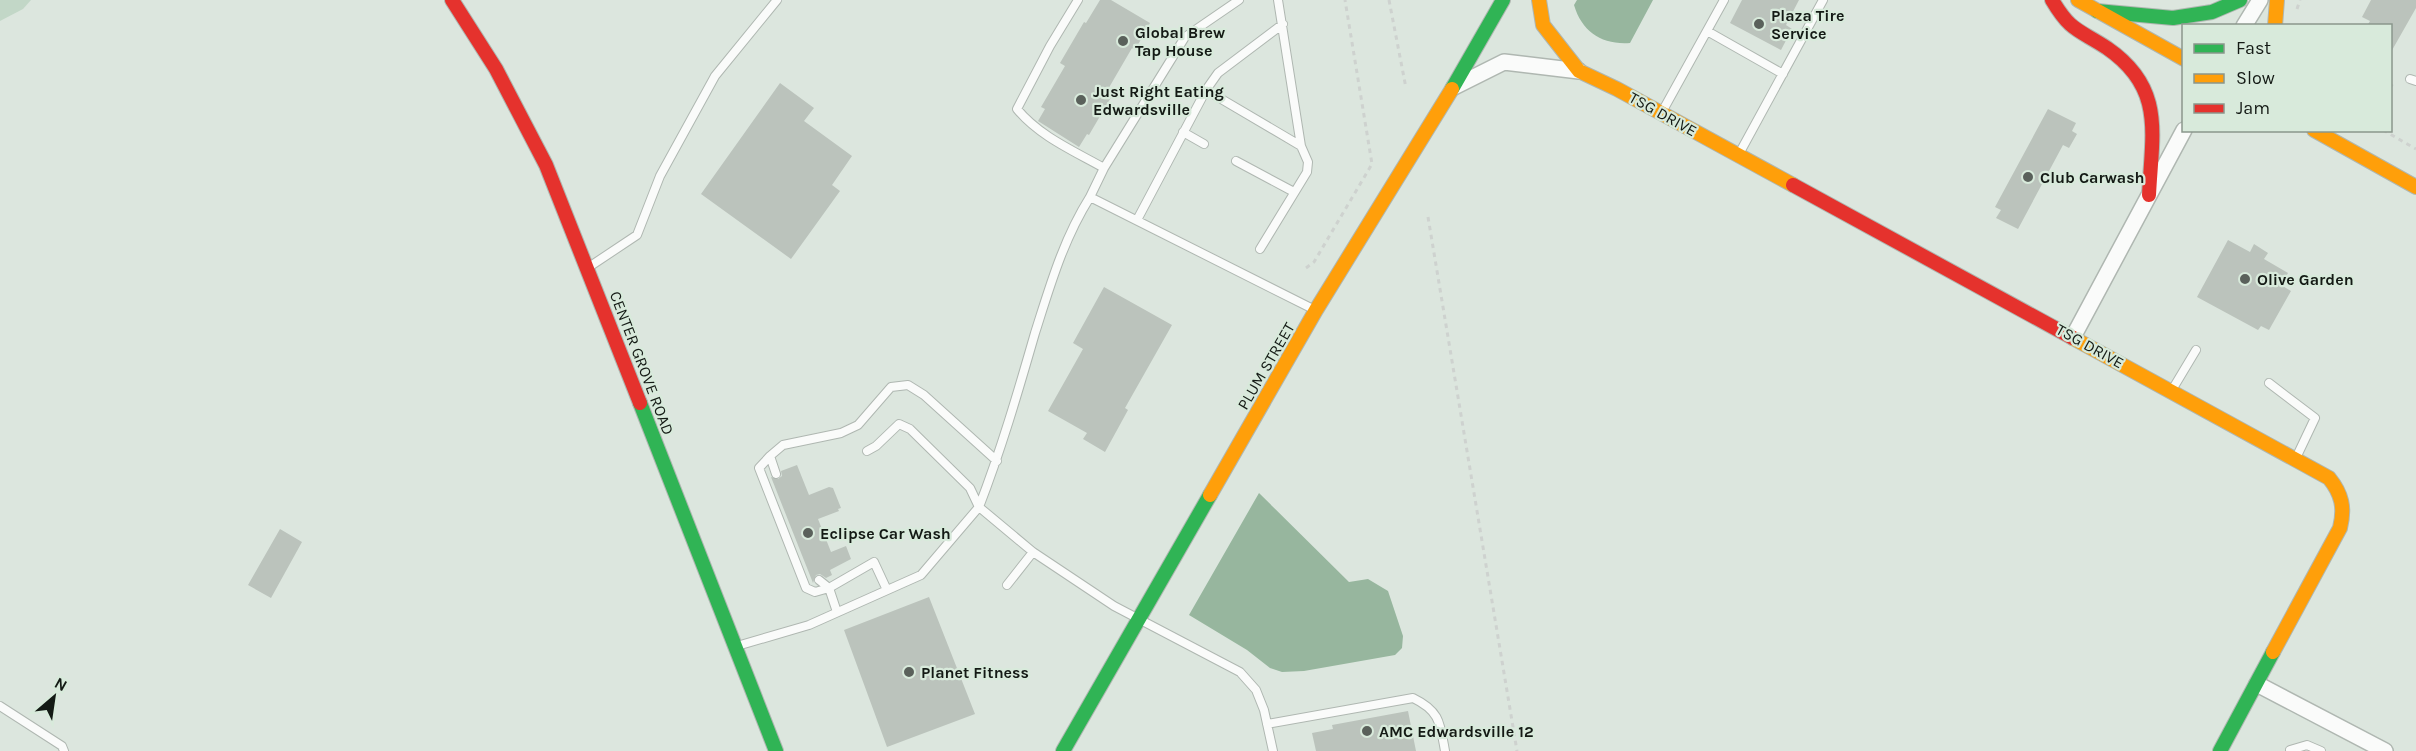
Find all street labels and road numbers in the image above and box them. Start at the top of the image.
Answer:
street label: TSG DRIVE [1626,88,1700,140]
street label: CENTER GROVE ROAD [606,288,678,438]
street label: PLUM STREET [1233,319,1299,413]
street label: TSG DRIVE [2053,320,2127,372]

